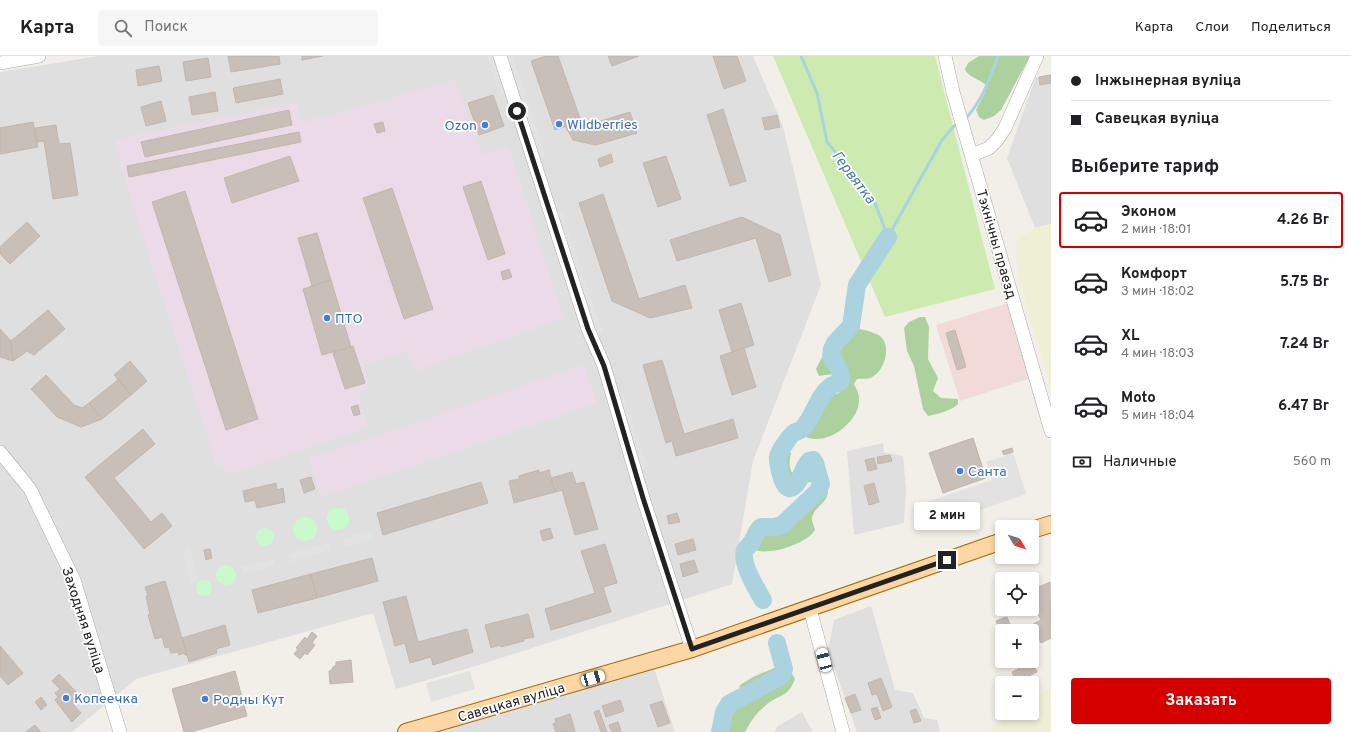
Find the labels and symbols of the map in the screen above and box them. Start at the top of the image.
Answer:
route start [508,102,526,120]
place label: Wildberries [567,117,638,134]
place label: Ozon [444,118,477,135]
marker: Wildberries [554,119,564,129]
marker: Ozon [480,120,490,130]
water label: Гервятка [827,148,879,208]
street label: Тэхнічны праезд [972,188,1019,301]
place label: ПТО [335,311,363,328]
marker: ПТО [322,313,332,323]
place label: Санта [968,464,1007,481]
marker: Санта [955,466,965,476]
callout: 2 мин [914,502,980,530]
north arrow [995,520,1039,564]
route end [938,551,956,569]
street label: Заходняя вуліца [57,565,108,676]
car [815,647,833,673]
car [580,669,606,687]
street label: Савецкая вуліца [456,680,567,727]
place label: Копеечка [74,691,138,708]
place label: Родны Кут [213,692,284,709]
marker: Копеечка [61,693,71,703]
marker: Родны Кут [200,694,210,704]

